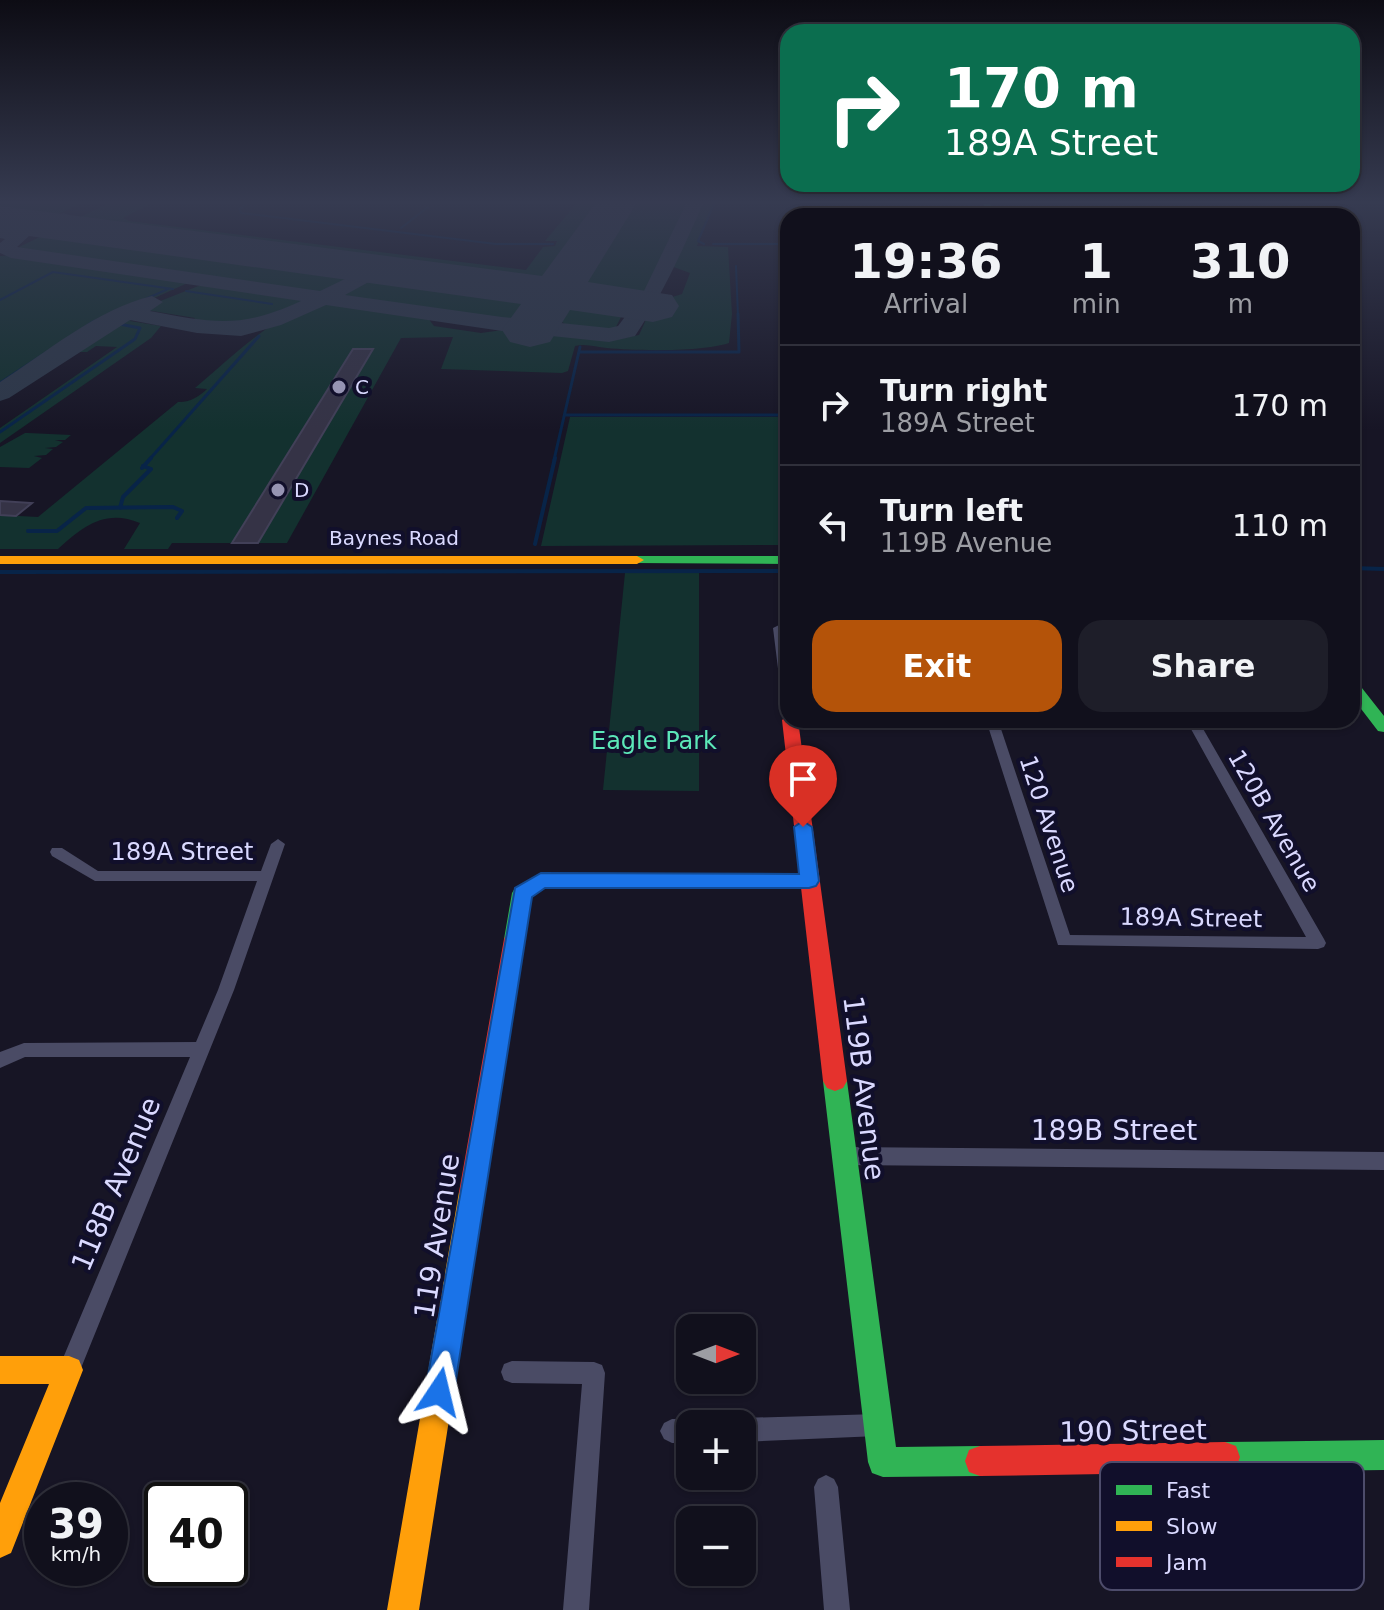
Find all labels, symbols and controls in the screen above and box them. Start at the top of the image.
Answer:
text: 170 m [944,55,1139,120]
icon: right [812,56,916,160]
text: 189A Street [944,122,1158,163]
text: 19:36 [849,233,1002,289]
text: 1 [1080,233,1113,289]
text: 310 [1190,233,1290,289]
text: Arrival [884,289,968,319]
text: min [1072,289,1121,319]
text: m [1228,289,1253,319]
text: Turn right [880,373,1047,408]
place label: C [355,375,369,399]
marker: C [330,378,348,396]
icon: right [812,383,856,427]
text: 170 m [1232,388,1328,423]
text: 189A Street [880,408,1035,438]
place label: D [294,478,309,502]
marker: D [269,481,287,499]
text: Turn left [880,493,1023,528]
icon: left [812,503,856,547]
text: 110 m [1232,508,1328,543]
street label: Baynes Road [329,526,459,550]
text: 119B Avenue [880,528,1052,558]
button: Exit [812,620,1062,712]
button: Share [1078,620,1328,712]
park label: Eagle Park [591,727,717,755]
pin [769,745,837,827]
street label: 120B Avenue [1222,745,1326,897]
street label: 120 Avenue [1014,752,1084,896]
icon: arrive [781,757,825,801]
street label: 189A Street [111,838,253,866]
street label: 189A Street [1119,903,1263,933]
street label: 119B Avenue [836,994,892,1182]
street label: 118B Avenue [65,1092,167,1276]
street label: 189B Street [1031,1114,1197,1147]
street label: 119 Avenue [408,1151,466,1321]
north arrow [676,1314,756,1394]
map controls [676,1314,756,1586]
position arrow [397,1350,481,1434]
button: + [676,1410,756,1490]
street label: 190 Street [1059,1413,1207,1449]
legend [1100,1462,1364,1590]
text: Fast [1166,1478,1211,1503]
speed limit sign: 40 [144,1482,248,1586]
text: 39 [48,1501,104,1547]
button: − [676,1506,756,1586]
text: Slow [1166,1514,1218,1539]
text: km/h [51,1542,101,1566]
text: Jam [1164,1550,1207,1575]

